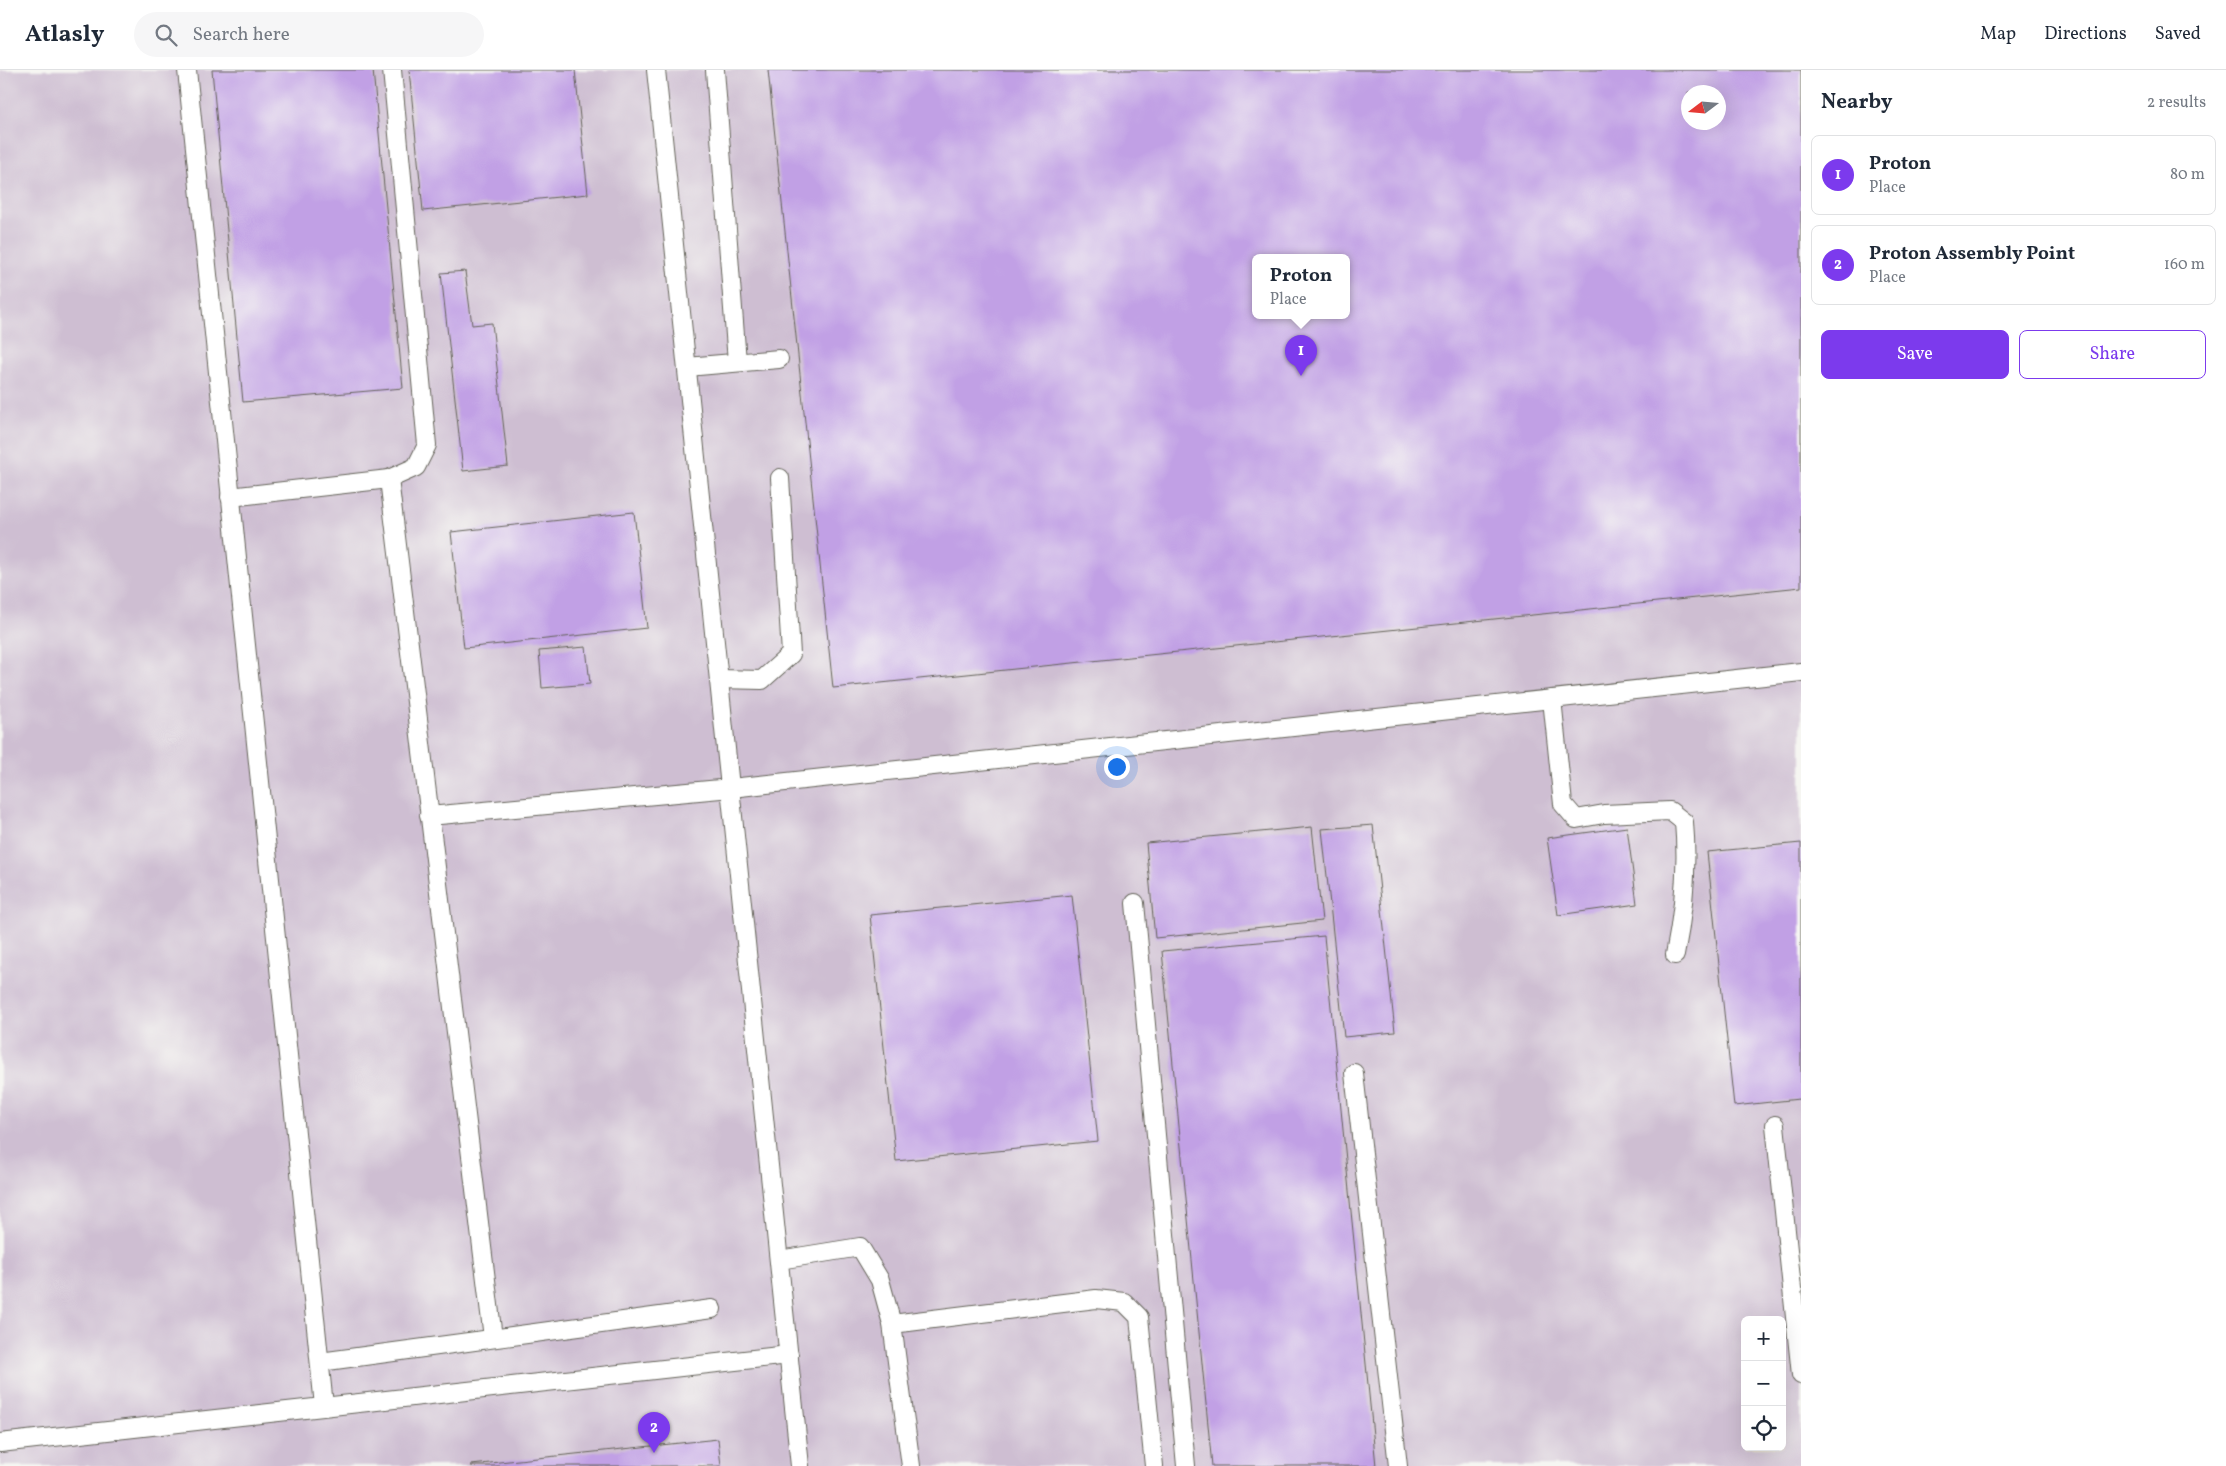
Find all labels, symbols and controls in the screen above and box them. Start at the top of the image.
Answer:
search box [134,12,484,57]
text: Atlasly [25,18,104,52]
icon: search [152,21,180,49]
text: Search here [192,22,290,48]
text: Map [1980,22,2016,47]
text: Directions [2044,22,2127,47]
text: Saved [2155,22,2201,47]
north arrow [1681,85,1726,130]
text: Nearby [1821,88,1892,117]
text: 2 results [2147,92,2206,114]
text: Proton [1869,151,1931,177]
text: 1 [1835,164,1841,186]
text: 80 m [2170,164,2205,186]
text: Place [1869,177,1906,199]
text: Proton Assembly Point [1869,241,2075,267]
popup [1252,254,1350,319]
text: 2 [1834,254,1842,276]
text: 160 m [2164,254,2205,276]
text: Proton [1270,263,1332,289]
text: Place [1869,267,1906,289]
text: Place [1270,289,1307,311]
button: Save [1821,330,2009,379]
button: Share [2019,330,2206,379]
pin: 1 [1285,335,1317,376]
your location [1104,754,1130,780]
map controls [1741,1316,1786,1451]
button: + [1741,1316,1786,1361]
button: − [1741,1361,1786,1406]
button: locate [1741,1406,1786,1451]
pin: 2 [638,1412,670,1453]

